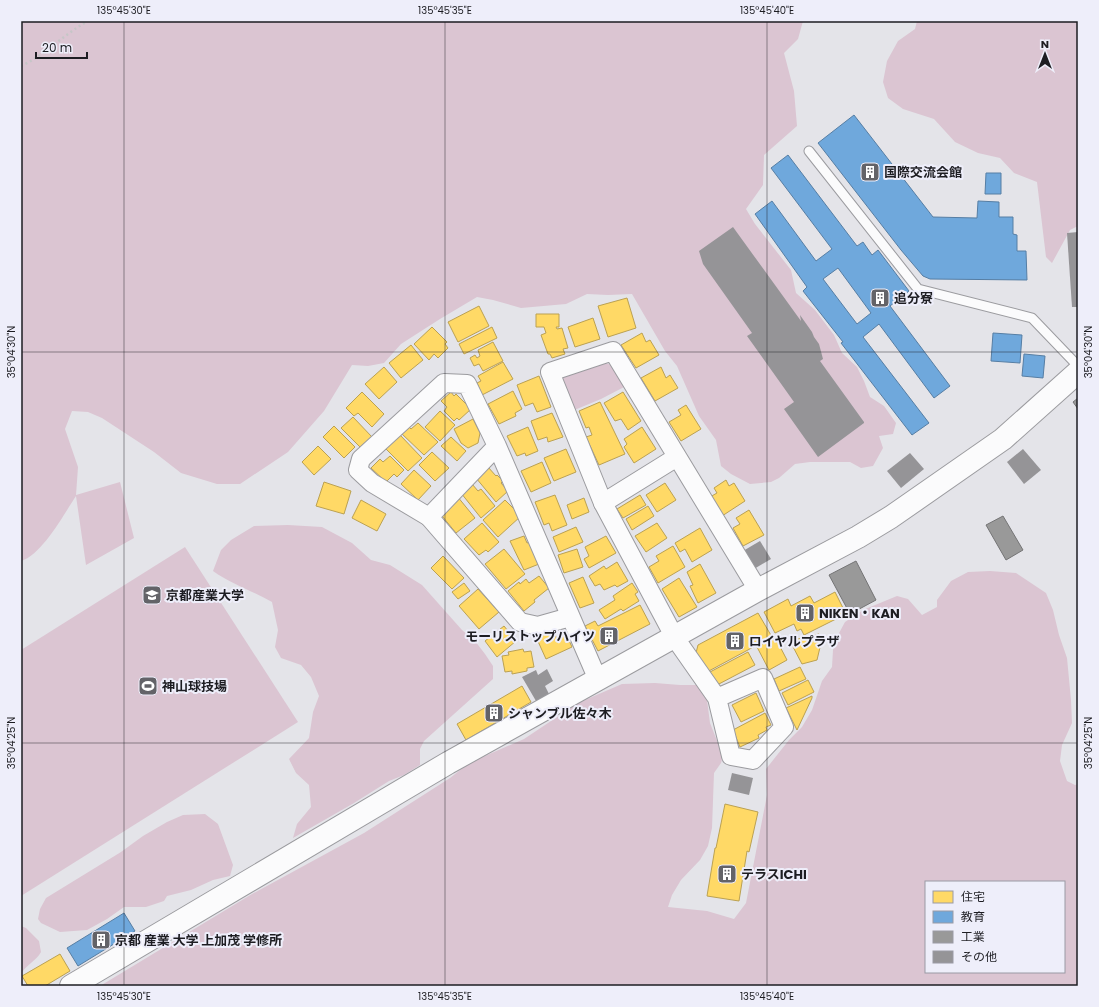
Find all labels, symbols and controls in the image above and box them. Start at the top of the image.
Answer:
text: 135°45'30"E [97,3,151,18]
text: 135°45'35"E [418,3,472,18]
text: 135°45'40"E [740,3,794,18]
scale bar [36,34,87,60]
north arrow [1025,34,1065,74]
text: N [1041,36,1049,52]
text: 20 m [42,39,72,56]
building icon: 国際交流会館 [859,161,881,183]
place label: 国際交流会館 [884,163,962,182]
building icon: 追分寮 [869,287,891,309]
place label: 追分寮 [894,289,933,308]
text: 35°04'30"N [4,326,19,378]
text: 35°04'30"N [1081,326,1096,378]
school or university icon: 京都産業大学 [141,584,163,606]
place label: 京都産業大学 [166,586,244,605]
building icon: NIKEN・KAN [794,602,816,624]
place label: NIKEN・KAN [819,604,900,623]
building icon: モーリストップハイツ [598,625,620,647]
place label: モーリストップハイツ [465,627,595,646]
building icon: ロイヤルプラザ [724,630,746,652]
place label: ロイヤルプラザ [749,632,840,651]
sports icon: 神山球技場 [137,675,159,697]
place label: 神山球技場 [162,677,227,696]
building icon: シャンブル佐々木 [483,702,505,724]
place label: シャンブル佐々木 [508,704,613,723]
text: 35°04'25"N [4,717,19,769]
text: 35°04'25"N [1081,717,1096,769]
building icon: テラスICHI [716,863,738,885]
place label: テラスICHI [741,865,807,884]
legend [925,881,1065,973]
text: 住宅 [961,888,985,905]
text: 教育 [961,908,985,925]
text: 工業 [961,928,985,945]
building icon: 京都 産業 大学 上加茂 学修所 [90,929,112,951]
place label: 京都 産業 大学 上加茂 学修所 [115,931,282,950]
text: その他 [961,948,997,965]
text: 135°45'30"E [97,989,151,1004]
text: 135°45'35"E [418,989,472,1004]
text: 135°45'40"E [740,989,794,1004]

